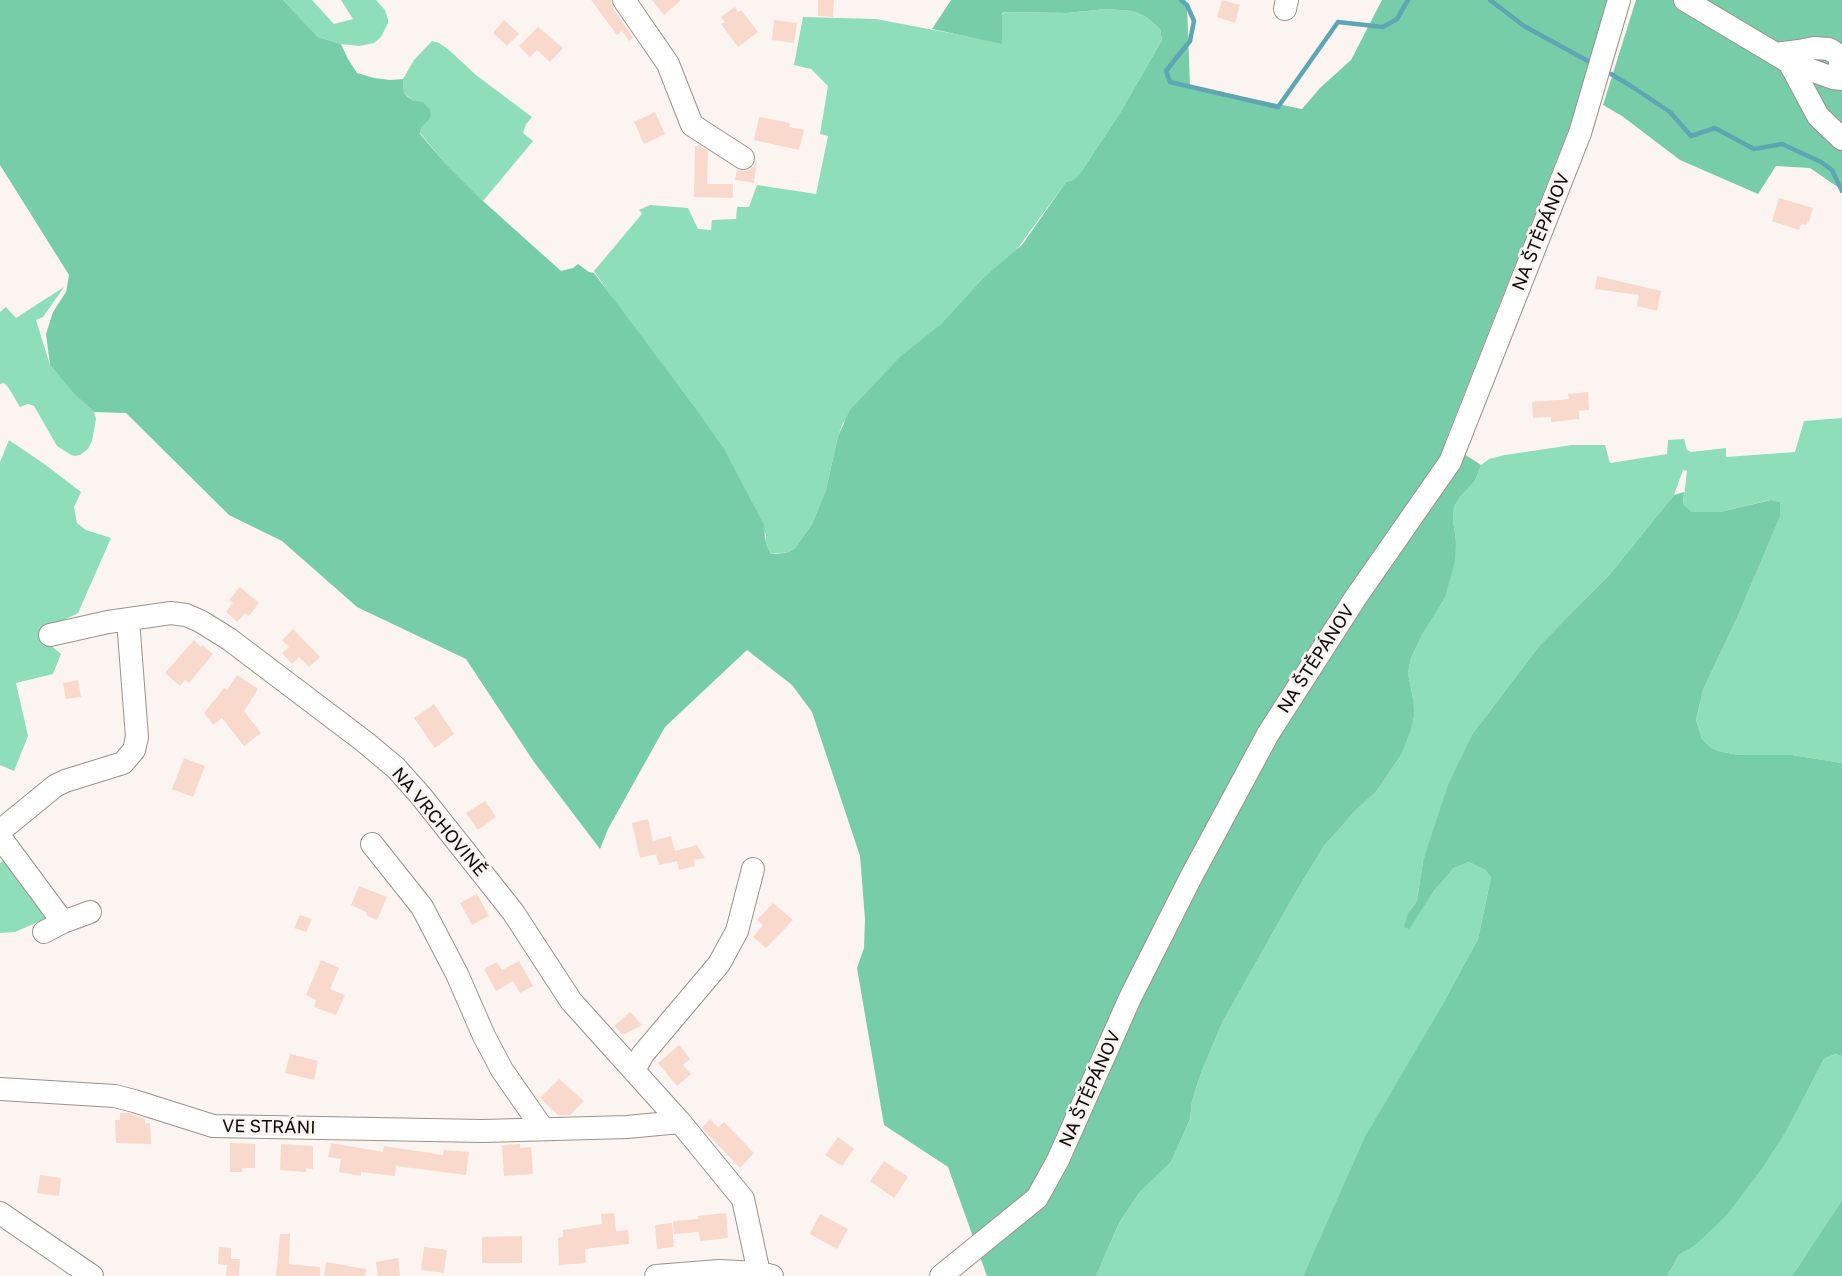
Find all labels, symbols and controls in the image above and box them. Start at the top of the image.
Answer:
street label: NA ŠTĚPÁNOV [1508,170,1574,294]
street label: NA ŠTĚPÁNOV [1273,601,1359,717]
street label: NA VRCHOVINĚ [387,763,491,881]
street label: NA ŠTĚPÁNOV [1055,1028,1125,1150]
street label: VE STRÁNI [222,1115,316,1139]

